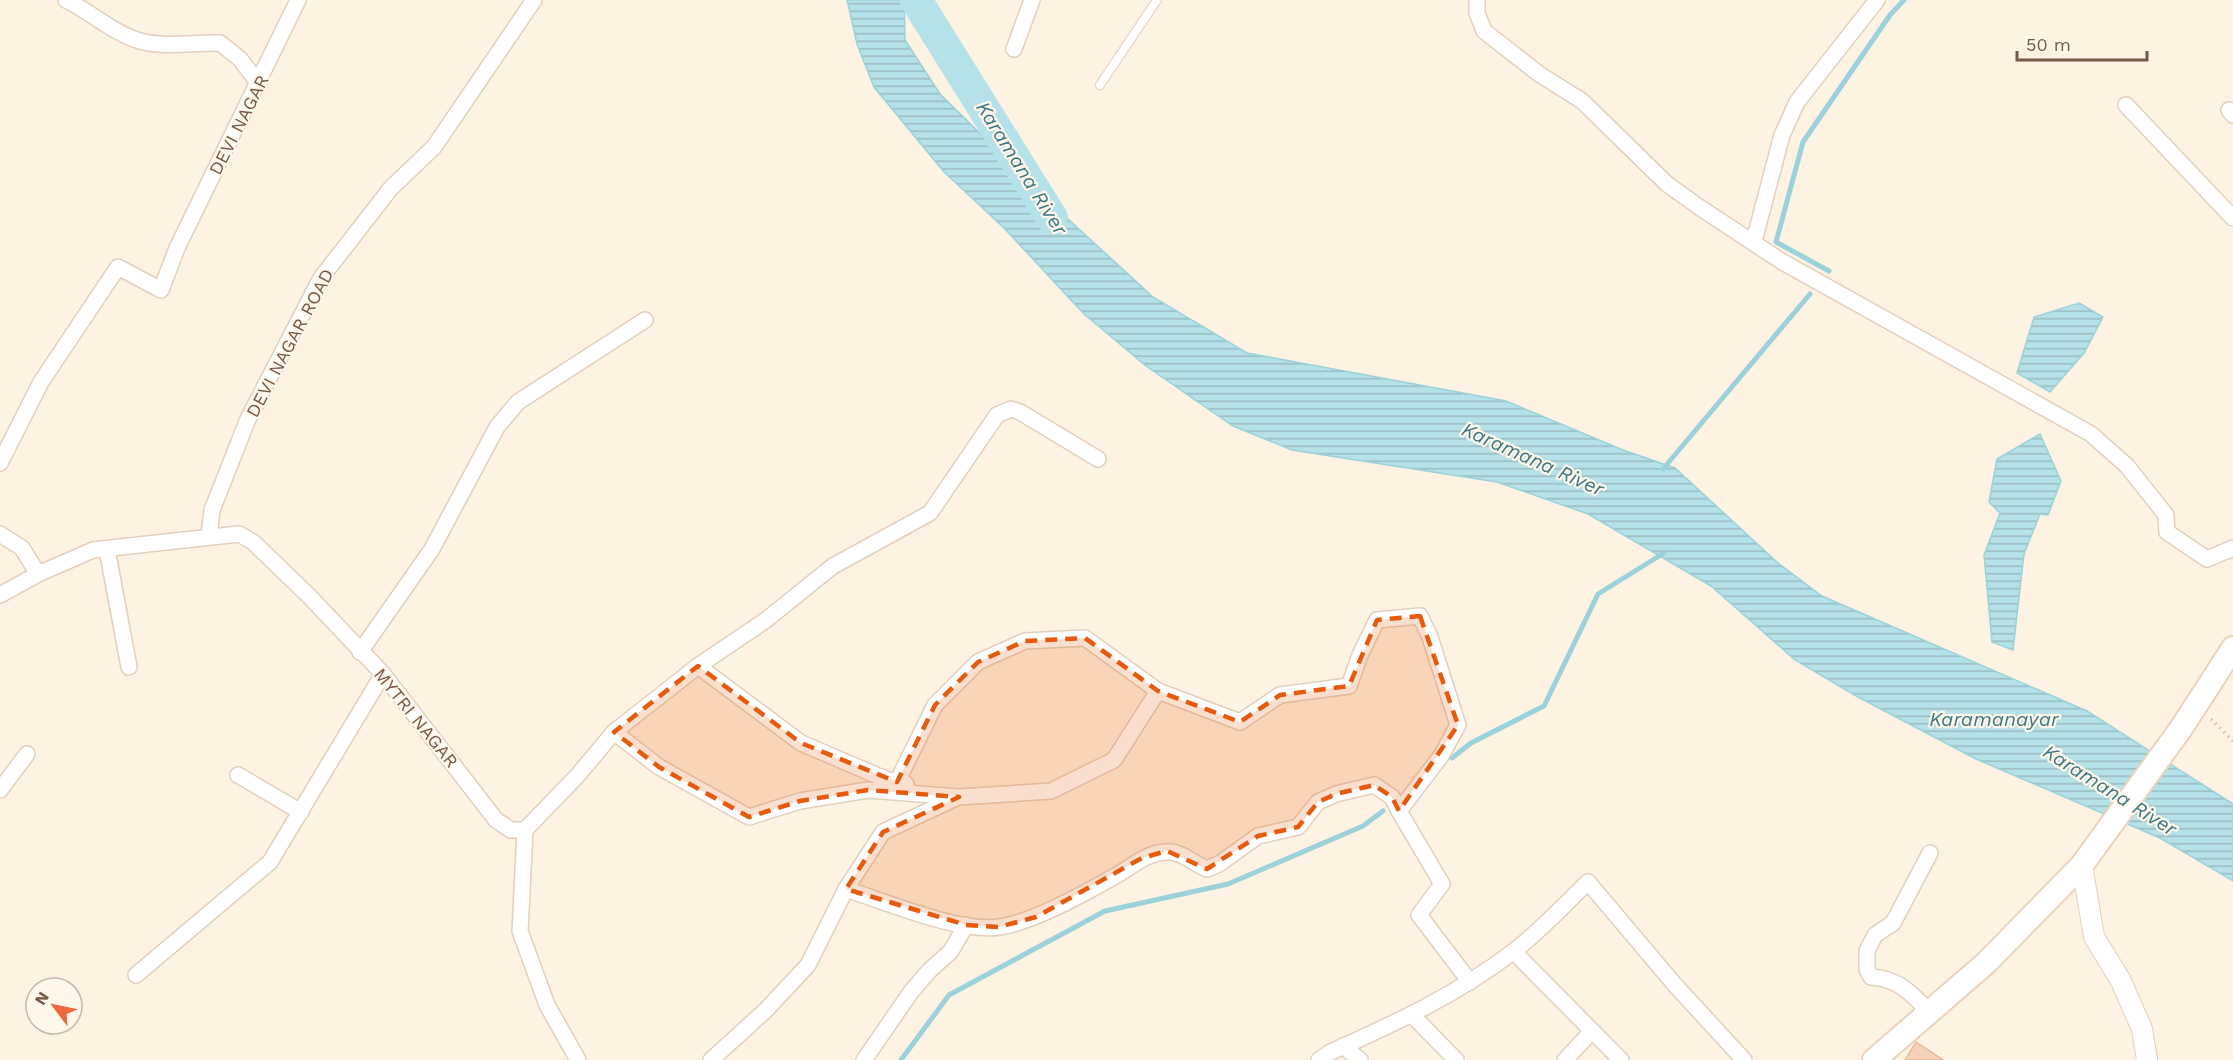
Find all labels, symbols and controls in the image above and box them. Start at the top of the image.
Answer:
scale bar [2017,24,2148,62]
text: 50 m [2026,34,2071,55]
street label: DEVI NAGAR [204,71,273,178]
water label: Karamana River [971,97,1073,240]
street label: DEVI NAGAR ROAD [242,265,338,421]
water label: Karamana River [1458,417,1609,502]
street label: MYTRI NAGAR [370,664,463,772]
water label: Karamanayar [1929,707,2060,731]
water label: Karamana River [2039,739,2182,841]
north arrow [24,976,84,1036]
text: N [31,988,53,1008]

